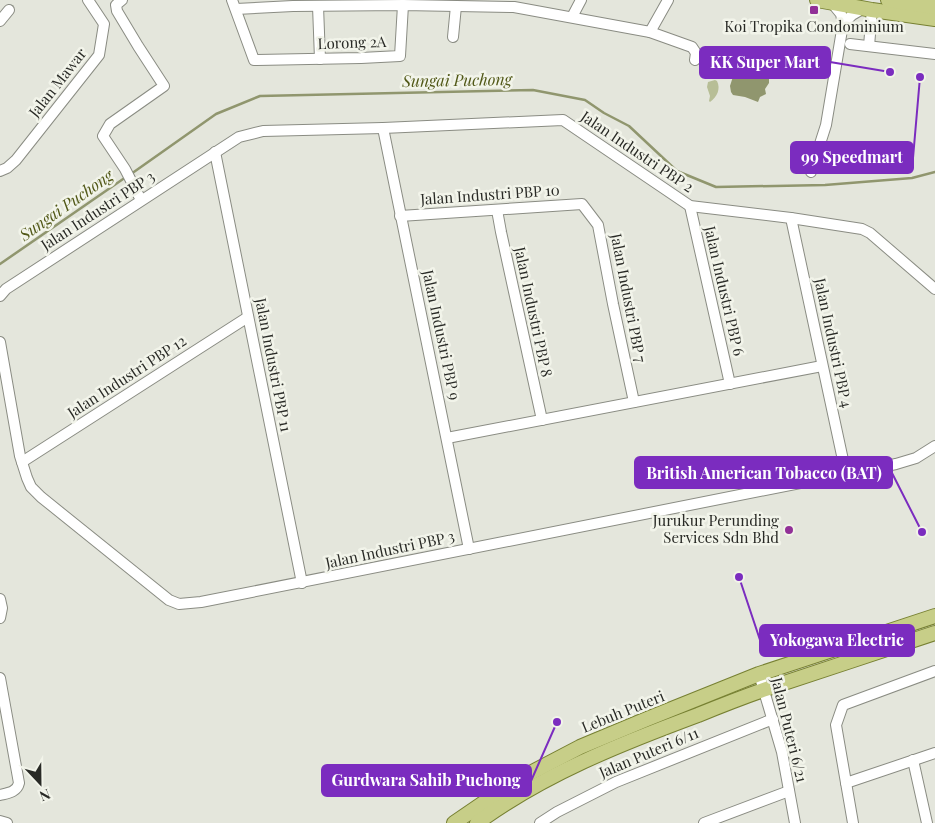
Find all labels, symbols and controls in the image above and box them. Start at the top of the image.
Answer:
marker: Koi Tropika Condominium [808,4,820,16]
place label: Koi Tropika Condominium [724,16,904,36]
street label: Lorong 2A [317,31,387,53]
street label: Jalan Mawar [23,43,91,122]
callout: KK Super Mart [700,47,830,78]
text: KK Super Mart [710,51,820,72]
water label: Sungai Puchong [401,68,514,91]
street label: Jalan Industri PBP 2 [576,105,698,196]
callout: 99 Speedmart [791,142,913,173]
text: 99 Speedmart [801,146,903,167]
water label: Sungai Puchong [14,163,118,245]
street label: Jalan Industri PBP 3 [36,166,158,255]
street label: Jalan Industri PBP 10 [419,179,560,209]
street label: Jalan Industri PBP 6 [700,223,750,358]
street label: Jalan Industri PBP 7 [606,231,651,364]
street label: Jalan Industri PBP 8 [510,244,558,379]
street label: Jalan Industri PBP 9 [418,267,466,402]
street label: Jalan Industri PBP 4 [810,275,857,409]
street label: Jalan Industri PBP 11 [251,295,297,434]
street label: Jalan Industri PBP 12 [62,330,190,423]
callout: British American Tobacco (BAT) [635,457,892,488]
text: British American Tobacco (BAT) [646,462,882,483]
place label: Jurukur Perunding Services Sdn Bhd [652,510,779,547]
marker: Jurukur Perunding Services Sdn Bhd [783,524,795,536]
street label: Jalan Industri PBP 3 [322,526,457,573]
callout: Yokogawa Electric [760,625,914,656]
text: Yokogawa Electric [769,629,904,650]
street label: Jalan Puteri 6/21 [767,674,813,785]
street label: Lebuh Puteri [578,685,668,737]
street label: Jalan Puteri 6/11 [595,722,702,782]
north arrow [15,758,65,808]
callout: Gurdwara Sahib Puchong [322,765,531,796]
text: Gurdwara Sahib Puchong [331,769,521,790]
text: N [37,785,53,806]

